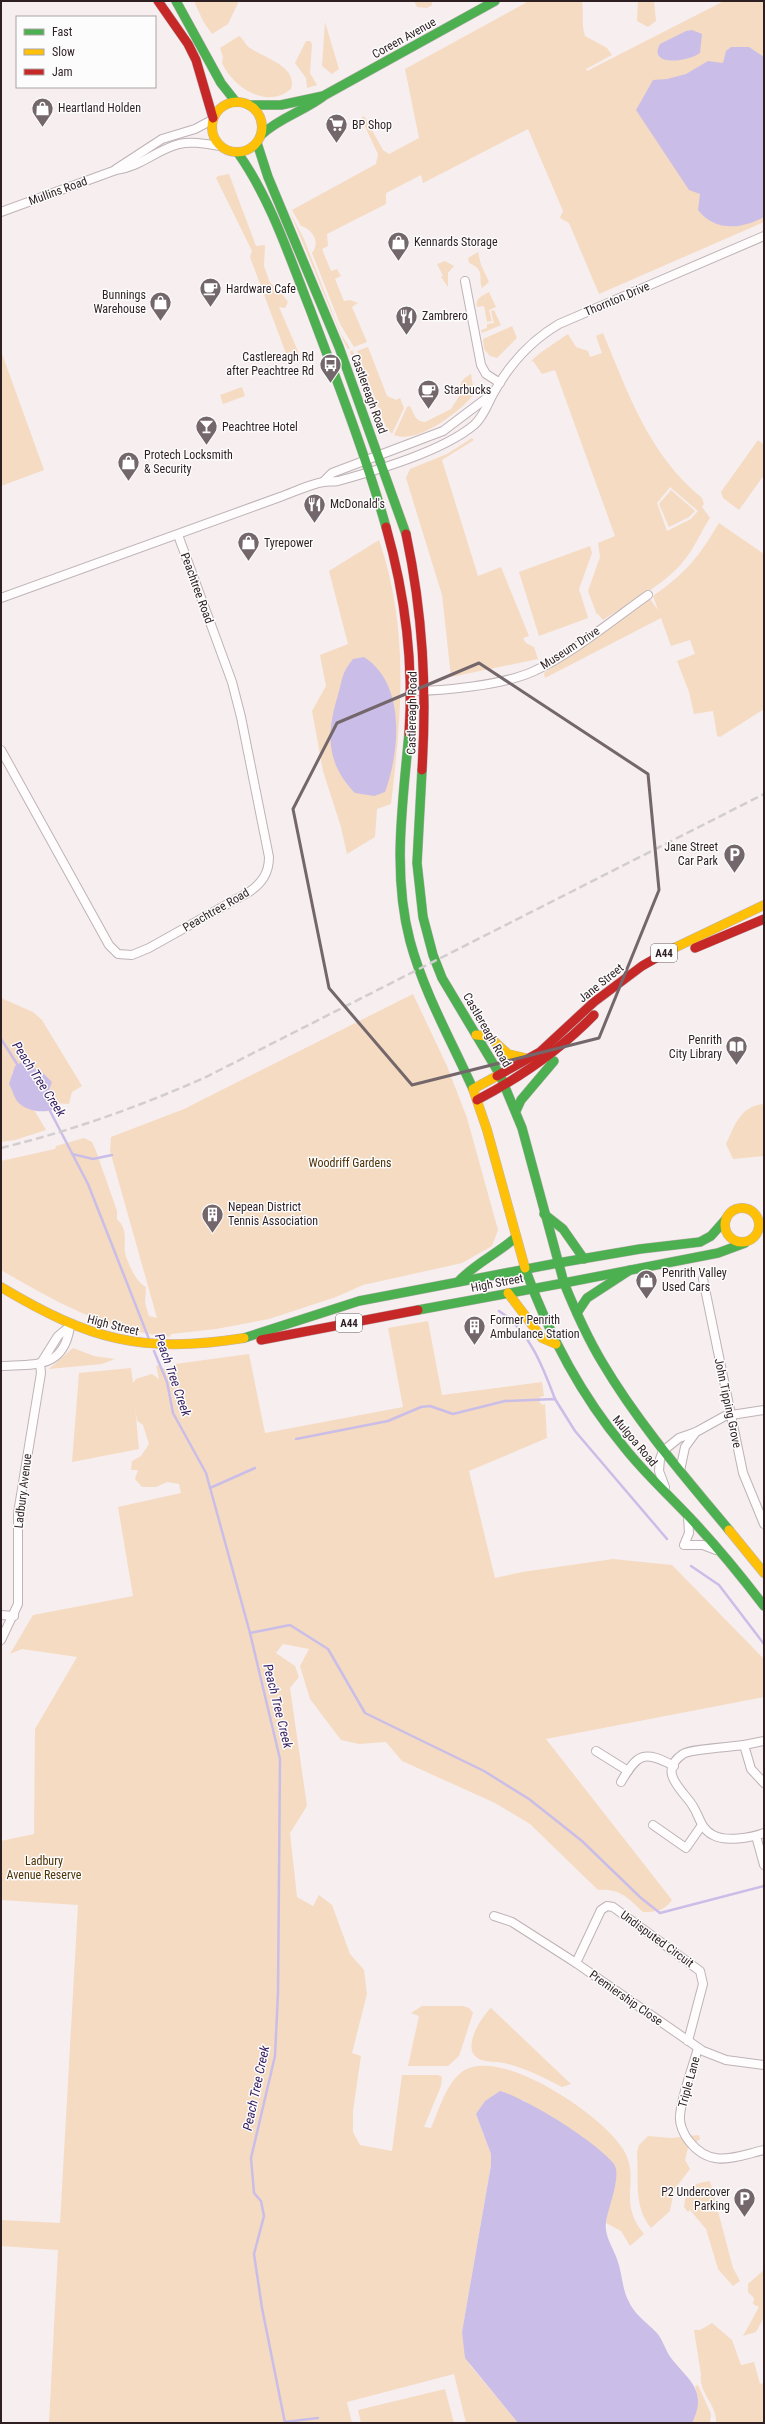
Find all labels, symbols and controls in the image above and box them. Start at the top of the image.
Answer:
street label: Coreen Avenue [370,15,439,61]
legend [16,16,156,88]
text: Fast [52,25,73,39]
text: Slow [52,45,75,59]
text: Jam [52,65,73,79]
shop icon: Heartland Holden [30,95,56,128]
place label: Heartland Holden [58,101,141,115]
supermarket icon: BP Shop [324,112,350,145]
place label: BP Shop [352,118,392,132]
street label: Mullins Road [27,174,89,208]
shop icon: Kennards Storage [386,229,412,262]
place label: Kennards Storage [414,235,498,249]
cafe icon: Hardware Cafe [198,276,224,309]
street label: Thornton Drive [582,279,652,319]
place label: Hardware Cafe [226,282,296,296]
place label: Bunnings Warehouse [93,288,146,316]
shop icon: Bunnings Warehouse [148,289,174,322]
restaurant icon: Zambrero [394,303,420,336]
place label: Zambrero [422,309,468,323]
place label: Castlereagh Rd after Peachtree Rd [226,350,314,378]
bus stop icon: Castlereagh Rd after Peachtree Rd [317,351,343,384]
street label: Castlereagh Road [348,352,390,436]
cafe icon: Starbucks [415,377,441,410]
place label: Starbucks [444,383,491,397]
bar icon: Peachtree Hotel [193,414,219,447]
place label: Peachtree Hotel [222,420,298,434]
place label: Protech Locksmith & Security [144,448,233,476]
shop icon: Protech Locksmith & Security [115,449,141,482]
restaurant icon: McDonald's [301,491,327,524]
place label: McDonald's [330,497,385,511]
shop icon: Tyrepower [235,530,261,563]
place label: Tyrepower [264,536,313,550]
street label: Peachtree Road [178,551,216,625]
street label: Museum Drive [538,624,602,672]
street label: Castlereagh Road [404,671,420,755]
place label: Jane Street Car Park [664,840,719,868]
parking icon: Jane Street Car Park [721,841,747,874]
street label: Peachtree Road [180,885,252,935]
road number: A44 [651,944,677,962]
street label: Jane Street [576,960,627,1005]
street label: Castlereagh Road [460,990,514,1070]
place label: Penrith City Library [669,1033,722,1061]
library icon: Penrith City Library [724,1034,750,1067]
water label: Peach Tree Creek [9,1039,69,1120]
park label: Woodriff Gardens [309,1156,391,1170]
place label: Nepean District Tennis Association [228,1200,318,1228]
building icon: Nepean District Tennis Association [200,1201,226,1234]
place label: Penrith Valley Used Cars [662,1266,727,1294]
shop icon: Penrith Valley Used Cars [633,1267,659,1300]
street label: High Street [470,1271,525,1295]
street label: High Street [86,1312,141,1338]
place label: Former Penrith Ambulance Station [490,1313,580,1341]
road number: A44 [336,1314,362,1332]
building icon: Former Penrith Ambulance Station [462,1314,488,1347]
water label: Peach Tree Creek [152,1332,194,1419]
street label: John Tipping Grove [712,1357,744,1449]
street label: Mulgoa Road [610,1413,660,1469]
street label: Ladbury Avenue [11,1452,35,1529]
water label: Peach Tree Creek [260,1662,296,1750]
park label: Ladbury Avenue Reserve [7,1854,82,1882]
street label: Undisputed Circuit [618,1908,697,1971]
street label: Premiership Close [587,1968,666,2029]
water label: Peach Tree Creek [240,2044,272,2132]
street label: Triple Lane [675,2055,703,2109]
place label: P2 Undercover Parking [661,2185,730,2213]
parking icon: P2 Undercover Parking [732,2186,758,2219]

